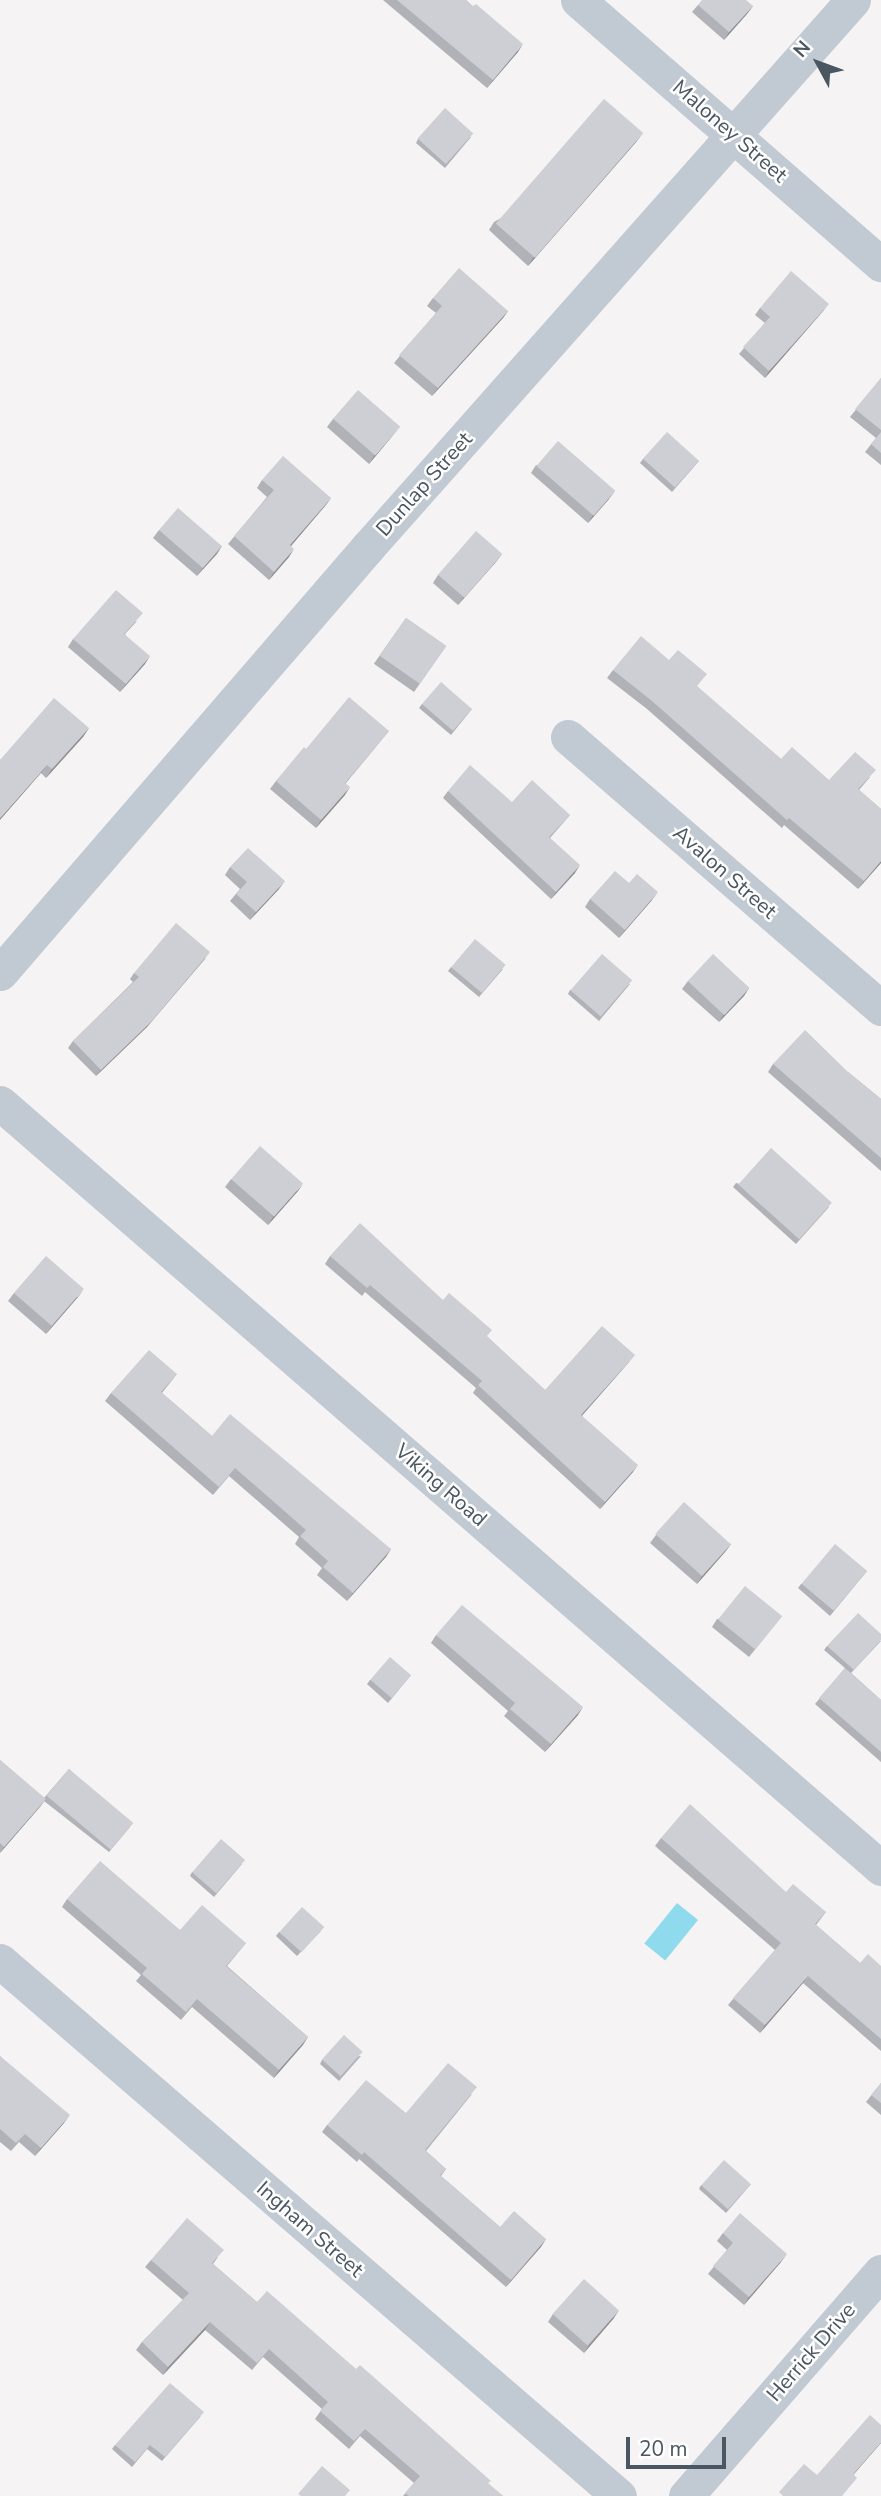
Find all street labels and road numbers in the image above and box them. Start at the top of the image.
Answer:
street label: Maloney Street [668,74,792,188]
street label: Dunlap Street [371,427,477,541]
street label: Avalon Street [668,820,782,924]
street label: Viking Road [390,1438,492,1532]
street label: Ingham Street [251,2176,369,2282]
street label: Herrick Drive [761,2298,861,2406]

